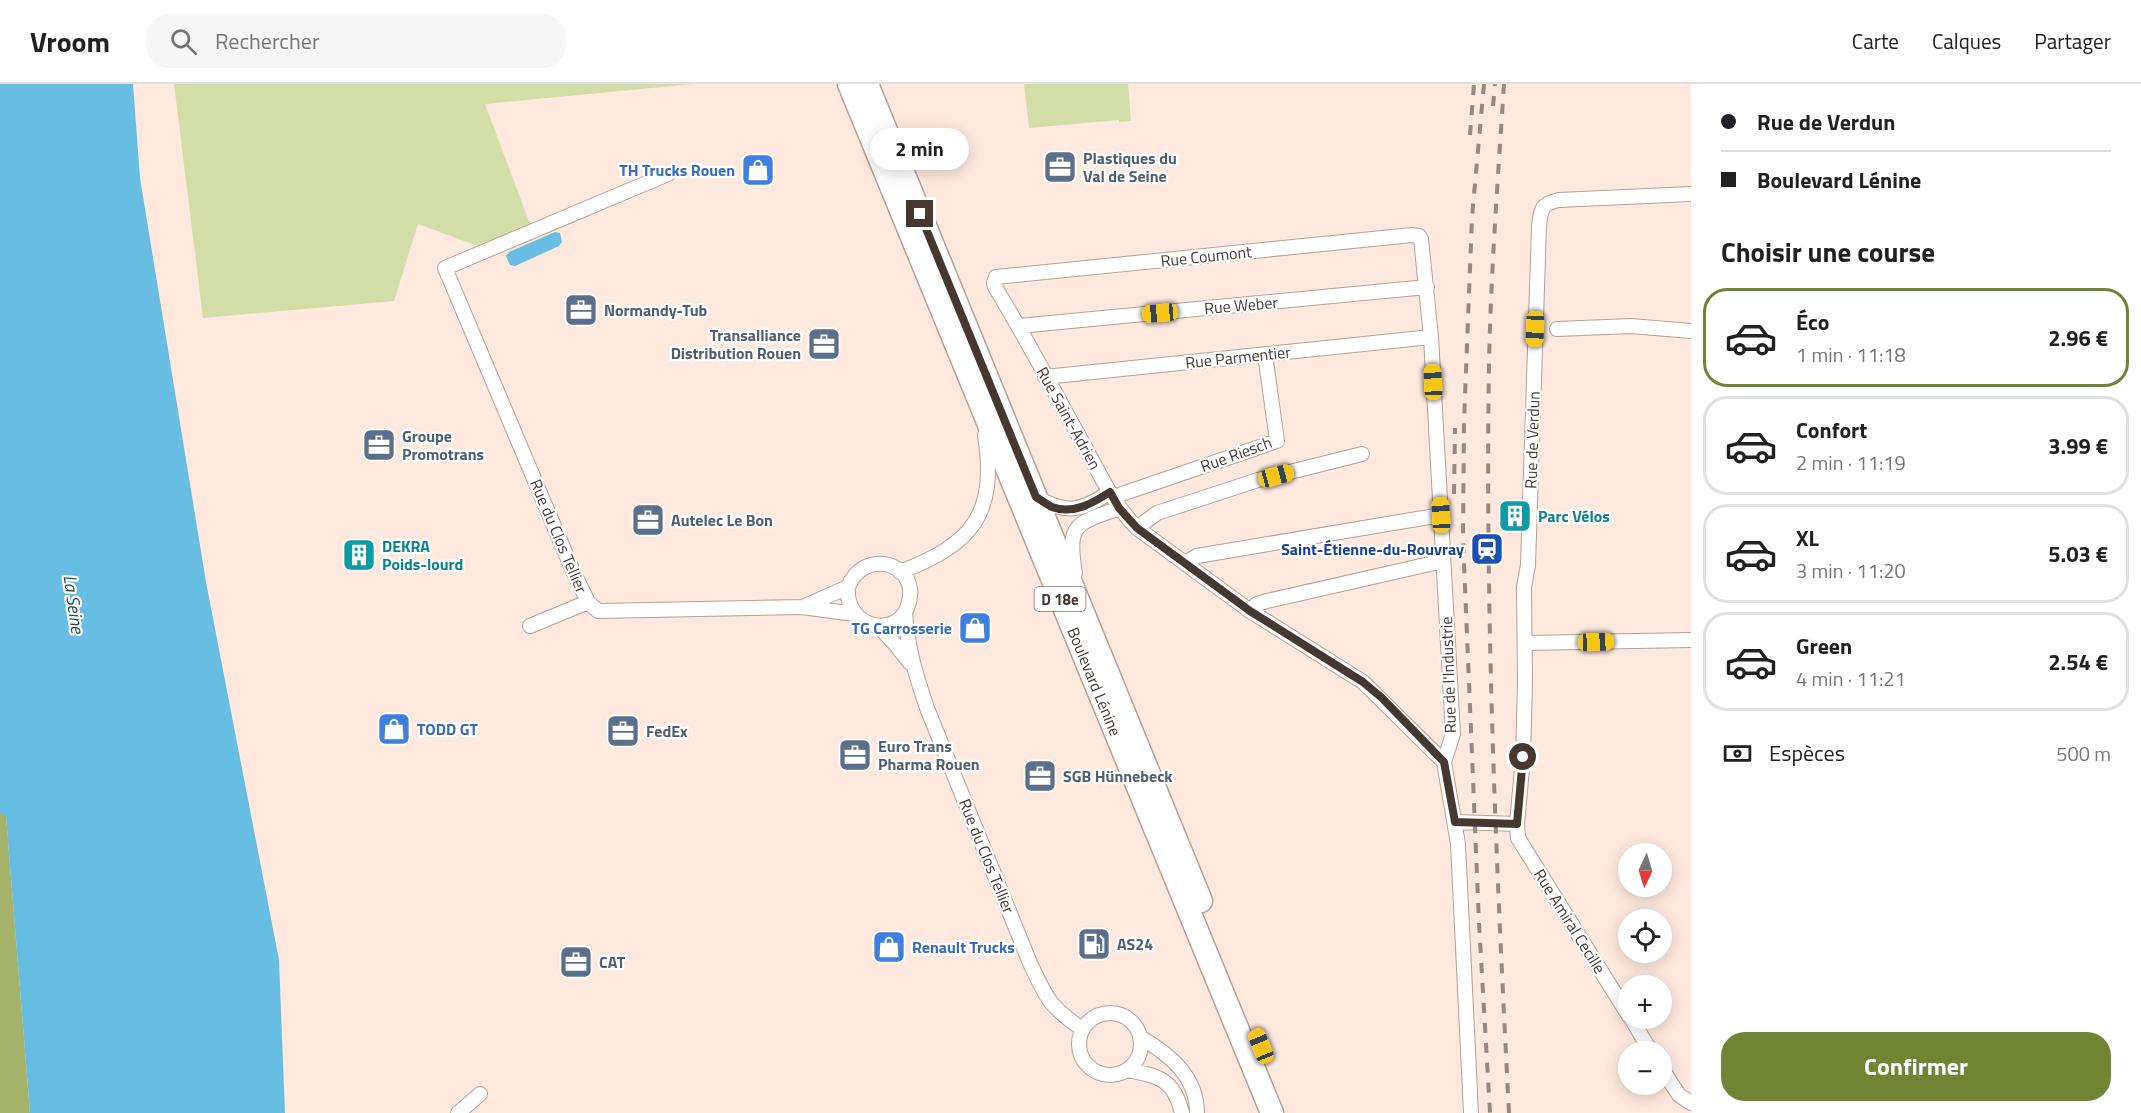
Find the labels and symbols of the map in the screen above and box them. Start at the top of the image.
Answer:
callout: 2 min [870,127,970,169]
place label: Plastiques du Val de Seine [1083,146,1177,188]
office icon: Plastiques du Val de Seine [1042,149,1078,185]
shop icon: TH Trucks Rouen [740,152,776,188]
place label: TH Trucks Rouen [619,158,735,182]
route end [906,200,933,227]
street label: Rue Coumont [1159,239,1253,273]
street label: Rue Weber [1203,290,1279,320]
office icon: Normandy-Tub [563,292,599,328]
place label: Normandy-Tub [604,298,708,322]
car [1141,302,1179,324]
car [1525,311,1545,347]
place label: Transalliance Distribution Rouen [671,323,801,365]
office icon: Transalliance Distribution Rouen [806,326,842,362]
street label: Rue Parmentier [1184,339,1292,374]
street label: Rue Saint-Adrien [1031,362,1107,474]
car [1423,364,1443,400]
street label: Rue de Verdun [1518,391,1546,489]
place label: Groupe Promotrans [402,424,484,466]
office icon: Groupe Promotrans [361,427,397,463]
street label: Rue Riesch [1197,430,1275,478]
car [1256,463,1296,489]
street label: Rue du Clos Tellier [524,475,594,597]
car [1431,497,1451,533]
building icon: Parc Vélos [1497,498,1533,534]
office icon: Autelec Le Bon [630,502,666,538]
place label: Parc Vélos [1538,504,1610,528]
place label: Autelec Le Bon [671,508,773,532]
station icon: Saint-Étienne-du-Rouvray [1469,531,1505,567]
place label: DEKRA Poids-lourd [382,534,463,576]
building icon: DEKRA Poids-lourd [341,537,377,573]
place label: Saint-Étienne-du-Rouvray [1281,537,1464,561]
water label: La Seine [57,573,92,637]
road number: D 18e [1034,587,1086,611]
shop icon: TG Carrosserie [957,610,993,646]
place label: TG Carrosserie [852,616,952,640]
street label: Rue de l'Industrie [1434,616,1462,734]
street label: Boulevard Lénine [1061,623,1128,740]
car [1578,632,1614,652]
shop icon: TODD GT [376,711,412,747]
office icon: FedEx [605,713,641,749]
place label: TODD GT [417,717,478,741]
place label: FedEx [646,719,688,743]
place label: Euro Trans Pharma Rouen [878,734,980,776]
office icon: Euro Trans Pharma Rouen [837,737,873,773]
route start [1509,743,1536,770]
office icon: SGB Hünnebeck [1022,758,1058,794]
place label: SGB Hünnebeck [1063,764,1173,788]
street label: Rue du Clos Tellier [953,795,1021,917]
north arrow [1618,843,1672,897]
street label: Rue Amiral Cecille [1528,864,1612,978]
fuel station icon: AS24 [1076,926,1112,962]
shop icon: Renault Trucks [871,929,907,965]
place label: AS24 [1117,932,1153,956]
place label: Renault Trucks [912,935,1015,959]
office icon: CAT [558,944,594,980]
place label: CAT [599,950,626,974]
car [1246,1026,1276,1066]

